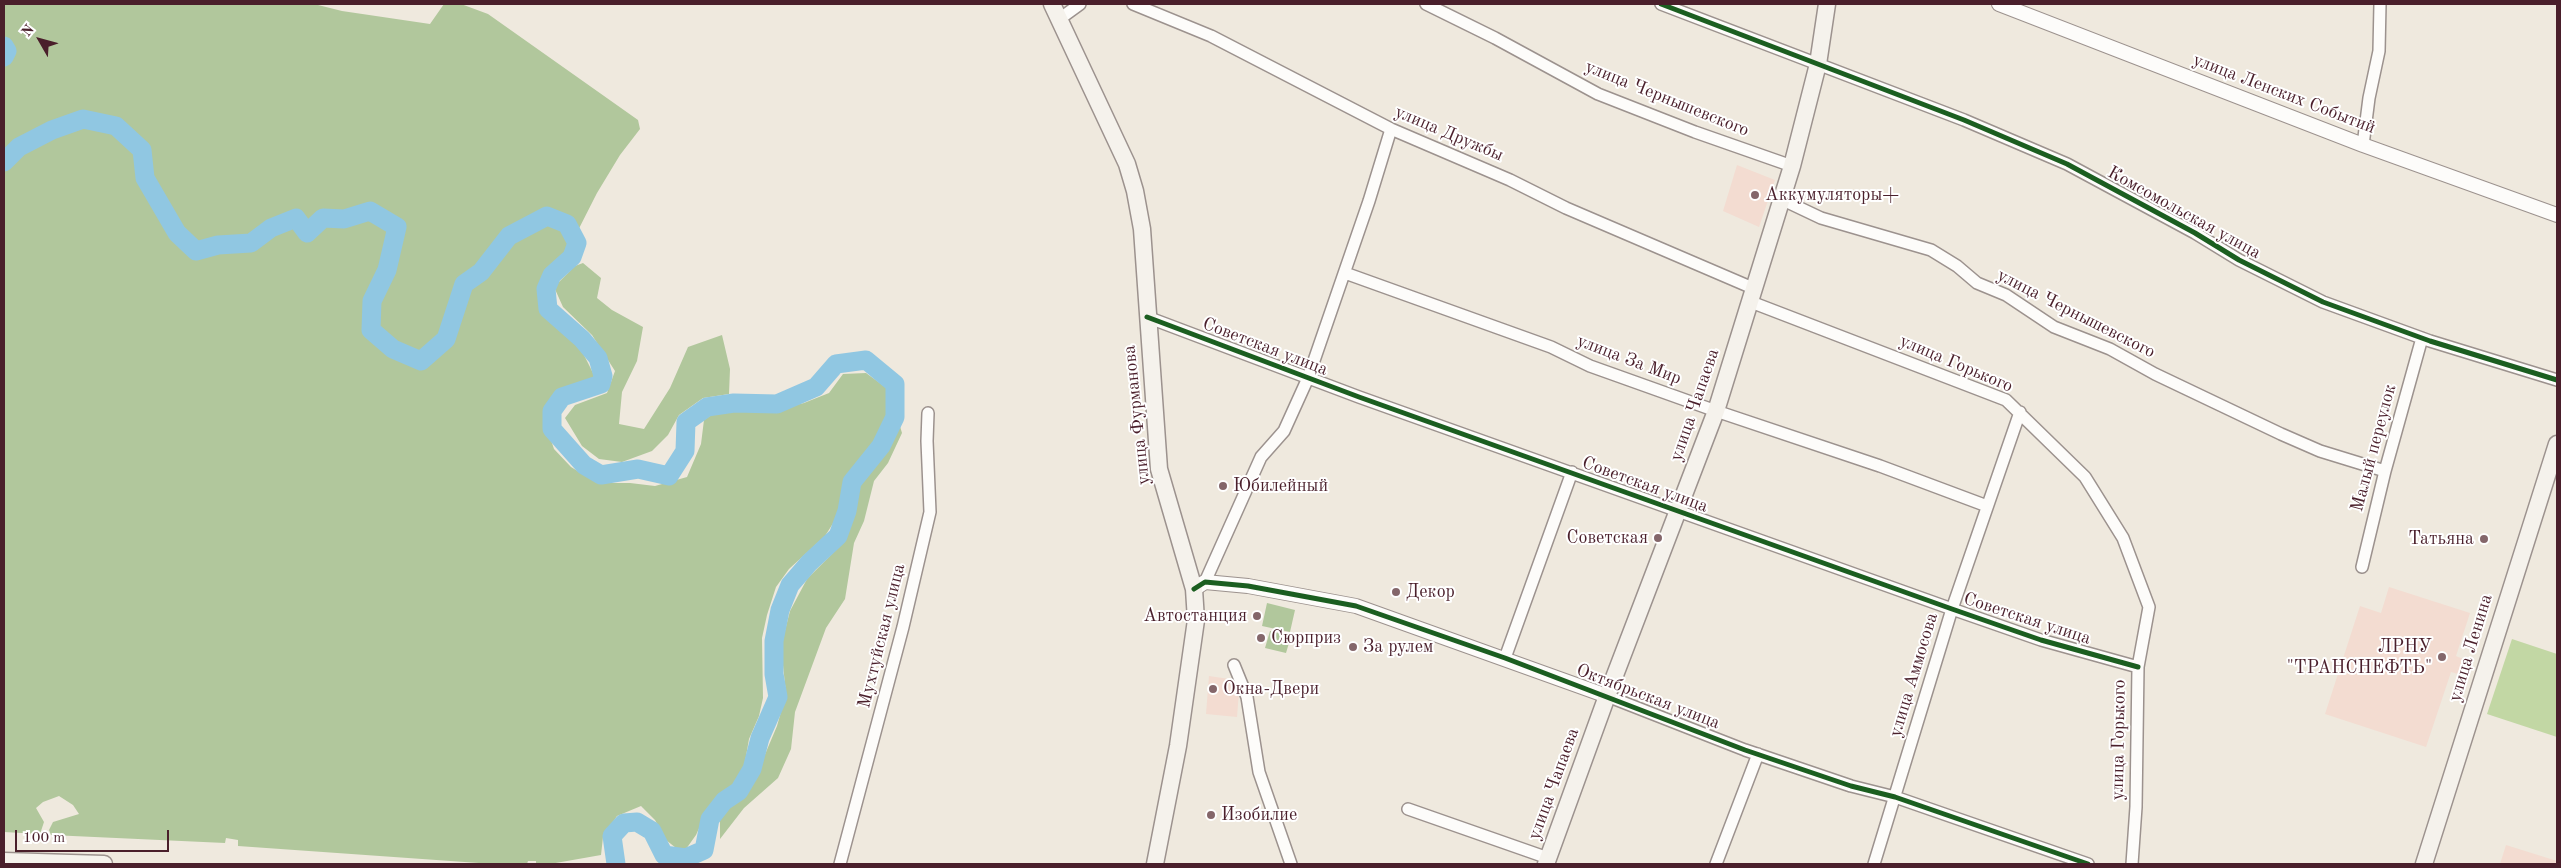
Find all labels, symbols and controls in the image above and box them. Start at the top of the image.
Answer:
north arrow [15,15,65,65]
text: N [19,22,37,39]
street label: улица Ленских Событий [2190,49,2378,139]
street label: улица Чернышевского [1582,56,1752,142]
street label: улица Дружбы [1391,101,1507,167]
street label: Комсомольская улица [2103,162,2265,264]
place label: Аккумуляторы+ [1765,184,1899,206]
marker: Аккумуляторы+ [1749,189,1761,201]
street label: улица Чернышевского [1993,265,2159,363]
street label: Советская улица [1199,313,1331,381]
street label: улица За Мир [1574,330,1684,390]
street label: улица Горького [1896,330,2016,398]
street label: улица Фурманова [1119,344,1155,486]
street label: улица Чапаева [1666,346,1724,464]
street label: Малый переулок [2347,382,2401,514]
street label: Советская улица [1579,452,1711,518]
place label: Юбилейный [1233,475,1328,497]
marker: Юбилейный [1217,480,1229,492]
place label: Советская [1566,527,1648,549]
place label: Татьяна [2408,528,2474,550]
marker: Советская [1652,532,1664,544]
marker: Татьяна [2478,533,2490,545]
street label: Мухтуйская улица [854,562,910,710]
place label: Декор [1406,581,1455,603]
marker: Декор [1390,586,1402,598]
street label: Советская улица [1961,588,2093,650]
street label: улица Ленина [2444,591,2498,705]
place label: Автостанция [1143,605,1247,627]
marker: Автостанция [1251,610,1263,622]
street label: улица Аммосова [1885,610,1943,740]
place label: Сюрприз [1271,627,1341,649]
marker: Сюрприз [1255,632,1267,644]
place label: За рулем [1363,636,1433,658]
place label: ЛРНУ "ТРАНСНЕФТЬ" [2287,636,2432,679]
marker: За рулем [1347,641,1359,653]
marker: ЛРНУ "ТРАНСНЕФТЬ" [2436,651,2448,663]
street label: Октябрьская улица [1573,660,1723,734]
place label: Окна-Двери [1223,678,1319,700]
street label: улица Горького [2107,679,2131,801]
marker: Окна-Двери [1207,683,1219,695]
street label: улица Чапаева [1524,725,1584,843]
place label: Изобилие [1221,804,1297,826]
marker: Изобилие [1205,809,1217,821]
scale bar [18,820,171,852]
text: 100 m [23,831,65,846]

